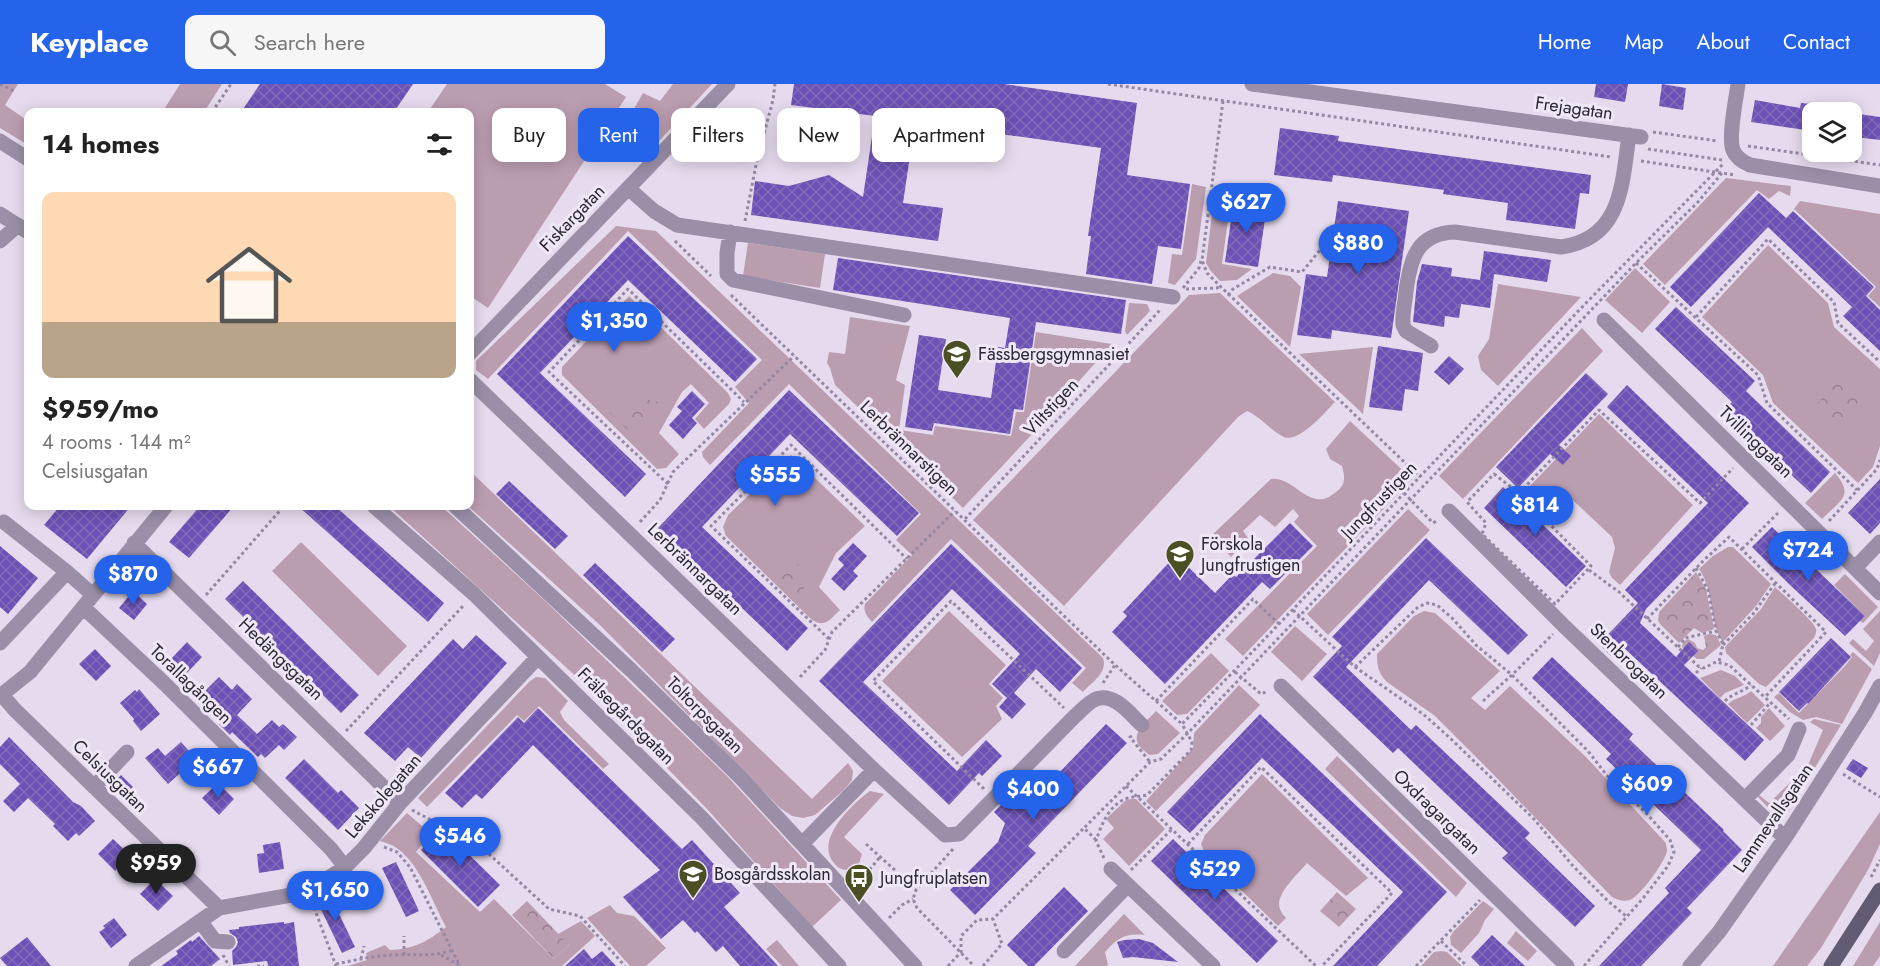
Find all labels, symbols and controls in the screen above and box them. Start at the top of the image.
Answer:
search box [185,15,605,69]
text: Keyplace [30,22,149,63]
icon: search [206,26,239,59]
text: Search here [254,26,365,58]
text: Home [1538,27,1591,57]
text: Map [1624,27,1664,57]
text: About [1697,27,1750,57]
text: Contact [1783,27,1850,57]
street label: Frejagatan [1533,90,1615,126]
map controls [1802,102,1862,162]
button: layers [1802,102,1862,162]
chip: Buy [492,108,566,162]
chip: Rent [578,108,659,162]
chip: Filters [671,108,765,162]
chip: New [777,108,860,162]
chip: Apartment [872,108,1005,162]
text: 14 homes [42,125,159,163]
icon: filters [423,128,456,161]
street label: Fiskargatan [533,178,611,258]
pin: $627 [1210,183,1282,234]
text: $627 [1221,188,1272,217]
pin: $880 [1322,224,1394,275]
text: $880 [1333,229,1383,258]
icon: home [195,231,303,339]
pin: $1,350 [565,302,663,353]
text: $1,350 [580,307,648,336]
school or university icon: Fässbergsgymnasiet [941,338,973,380]
place label: Fässbergsgymnasiet [978,341,1130,367]
street label: Viltstigen [1018,372,1084,442]
text: $959/mo [42,390,159,428]
street label: Lerbrännarstigen [854,394,964,502]
street label: Tvillinggatan [1713,400,1799,484]
text: 4 rooms · 144 m² [42,428,191,457]
street label: Jungfrustigen [1334,455,1423,546]
pin: $555 [739,456,811,507]
text: Celsiusgatan [42,457,148,486]
text: $555 [749,461,801,490]
pin: $814 [1499,486,1571,537]
text: $814 [1510,491,1560,520]
street label: Lerbrännargatan [642,517,748,621]
place label: Förskola Jungfrustigen [1199,531,1301,578]
pin: $724 [1772,531,1844,582]
text: $724 [1782,536,1834,565]
school or university icon: Förskola Jungfrustigen [1164,538,1196,580]
pin: $870 [97,555,169,606]
text: $870 [108,560,158,589]
street label: Hedängsgatan [233,612,329,706]
street label: Stenbrogatan [1584,617,1674,705]
street label: Torallagången [144,638,238,730]
street label: Frälsegårdsgatan [571,661,681,771]
street label: Toltorpsgatan [661,671,749,759]
street label: Celsiusgatan [67,733,153,819]
pin: $667 [182,748,254,799]
street label: Lekskolegatan [339,748,427,844]
text: $667 [192,753,244,782]
street label: Lammevallsgatan [1727,758,1819,878]
street label: Oxdragargatan [1387,763,1487,861]
pin: $609 [1611,765,1683,816]
pin: $400 [997,770,1069,821]
text: $609 [1621,770,1673,799]
text: $400 [1007,775,1059,804]
pin: $546 [424,817,496,868]
text: $546 [434,822,486,851]
pin: $959 [120,844,192,895]
text: $959 [130,849,182,878]
pin: $529 [1179,850,1251,901]
text: $529 [1189,855,1241,884]
school or university icon: Bosgårdsskolan [677,858,709,900]
place label: Bosgårdsskolan [714,861,831,887]
bus stop icon: Jungfruplatsen [843,862,875,904]
place label: Jungfruplatsen [878,865,988,891]
pin: $1,650 [286,871,384,922]
text: $1,650 [301,876,369,905]

